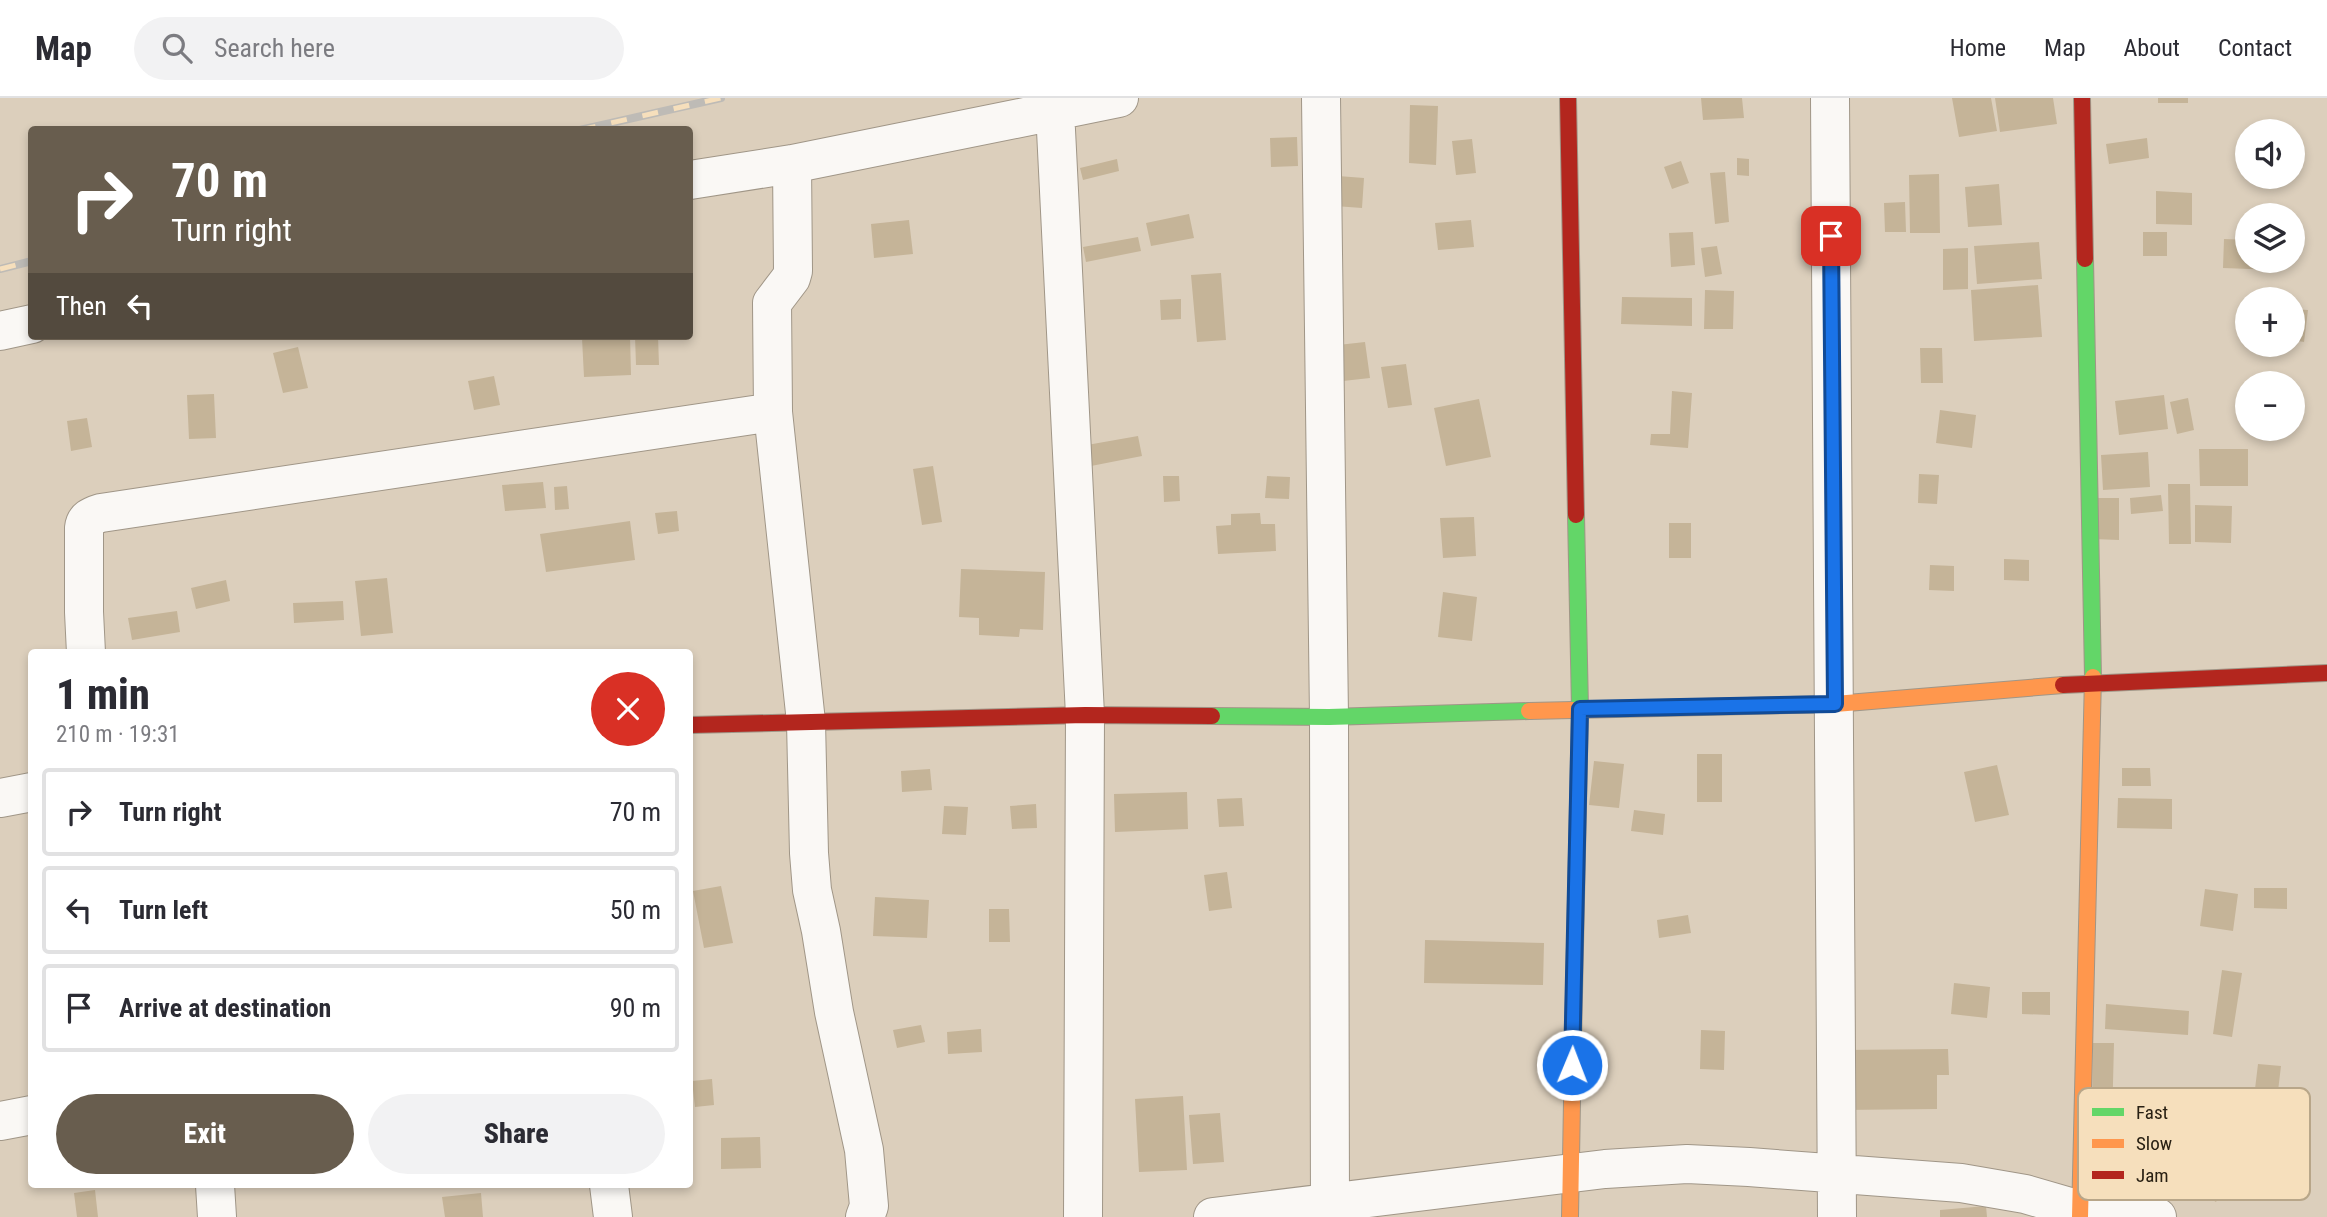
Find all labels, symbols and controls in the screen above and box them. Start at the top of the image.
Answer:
search box [134,17,624,80]
text: Map [35,29,92,68]
icon: search [158,29,196,67]
text: Search here [214,33,335,63]
text: Home [1950,34,2006,62]
text: Map [2044,34,2086,62]
text: About [2124,34,2180,62]
text: Contact [2218,34,2292,62]
map controls [2235,119,2305,441]
button: sound [2235,119,2305,189]
text: 70 m [171,152,268,209]
icon: right [56,154,147,245]
button: layers [2235,203,2305,273]
pin [1801,206,1861,266]
text: Turn right [171,211,292,249]
icon: arrive [1812,217,1850,255]
icon: left [121,287,159,325]
button: + [2235,287,2305,357]
text: Then [56,291,107,321]
button: − [2235,371,2305,441]
text: 1 min [56,670,150,719]
button: close [591,672,665,746]
text: 210 m · 19:31 [56,721,180,748]
icon: right [60,793,98,831]
text: Turn right [119,797,221,827]
text: 70 m [610,797,661,827]
icon: left [60,891,98,929]
text: Turn left [119,895,208,925]
text: 50 m [610,895,661,925]
icon: arrive [60,989,98,1027]
text: Arrive at destination [119,993,331,1023]
text: 90 m [610,993,661,1023]
position arrow [1535,1028,1609,1102]
legend [2078,1088,2310,1200]
button: Exit [56,1094,354,1174]
button: Share [368,1094,665,1174]
text: Fast [2136,1101,2168,1124]
text: Slow [2136,1132,2172,1155]
text: Jam [2136,1164,2169,1187]

